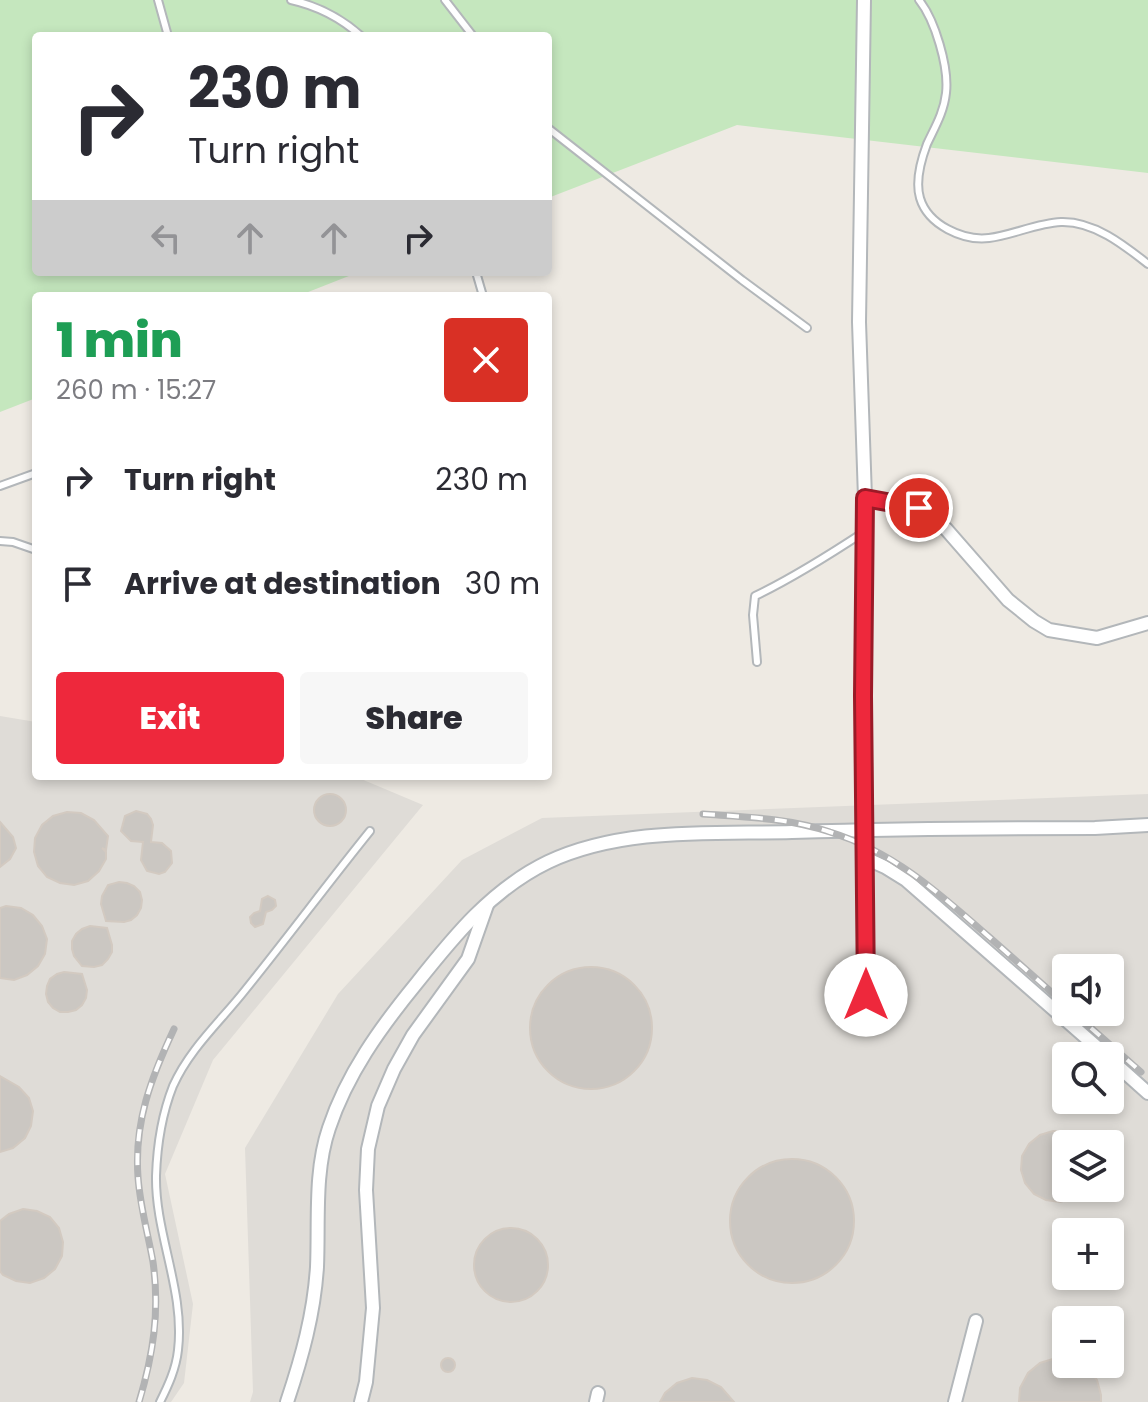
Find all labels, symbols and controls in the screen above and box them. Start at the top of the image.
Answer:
text: 230 m [188,49,362,128]
icon: right [56,64,160,168]
text: Turn right [188,125,359,176]
icon: left [144,216,188,260]
icon: ahead [228,216,272,260]
icon: ahead [312,216,356,260]
icon: right [396,216,440,260]
text: 1 min [56,307,183,374]
button: close [444,318,528,402]
text: 260 m · 15:27 [56,372,216,408]
icon: right [56,458,100,502]
text: Turn right [124,458,276,501]
text: 230 m [435,458,528,501]
pin [885,474,953,542]
icon: arrive [897,486,941,530]
icon: arrive [56,562,100,606]
text: Arrive at destination [124,562,441,605]
text: 30 m [465,562,540,605]
button: Exit [56,672,284,764]
button: Share [300,672,528,764]
position arrow [824,953,908,1037]
map controls [1052,954,1124,1378]
button: sound [1052,954,1124,1026]
button: search [1052,1042,1124,1114]
button: layers [1052,1130,1124,1202]
button: + [1052,1218,1124,1290]
button: − [1052,1306,1124,1378]

